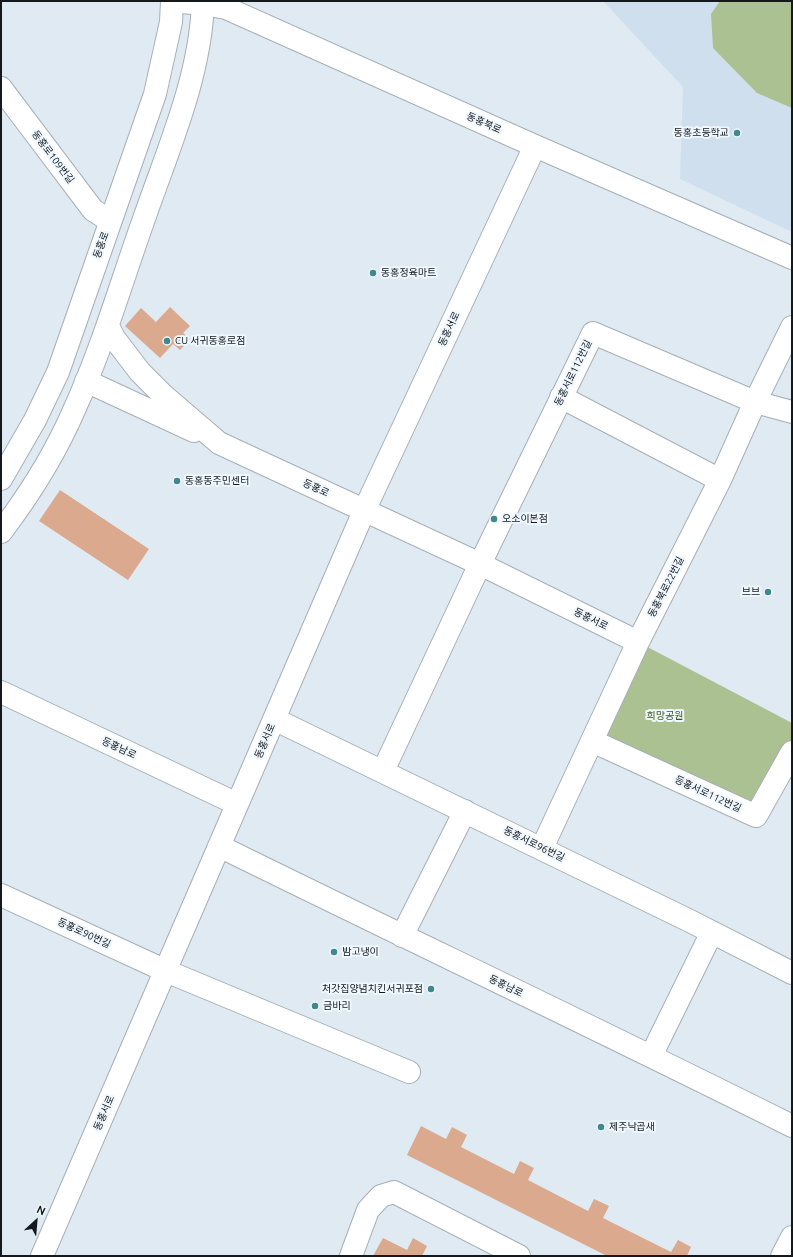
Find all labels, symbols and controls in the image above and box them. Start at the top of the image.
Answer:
street label: 동홍북로 [465,110,503,136]
place label: 동홍초등학교 [674,127,729,139]
street label: 동홍로109번길 [29,128,77,186]
marker: 동홍초등학교 [732,128,742,138]
street label: 동홍로 [91,230,111,260]
place label: 동홍정육마트 [381,267,436,279]
marker: 동홍정육마트 [368,268,378,278]
street label: 동홍서로 [436,310,462,348]
place label: CU 서귀동홍로점 [175,335,245,347]
marker: CU 서귀동홍로점 [162,336,172,346]
street label: 동홍서로112번길 [552,338,594,408]
place label: 동홍동주민센터 [185,475,249,487]
marker: 동홍동주민센터 [172,476,182,486]
street label: 동홍로 [301,477,331,499]
place label: 오소이본점 [502,513,548,525]
marker: 오소이본점 [489,514,499,524]
street label: 동홍북로22번길 [646,555,686,619]
place label: 브브 [742,586,760,598]
marker: 브브 [763,587,773,597]
street label: 동홍서로 [572,606,610,632]
park label: 희망공원 [647,710,683,722]
street label: 동홍서로 [252,722,278,760]
street label: 동홍남로 [100,735,138,761]
street label: 동홍서로112번길 [673,773,743,815]
street label: 동홍서로96번길 [501,824,567,864]
street label: 동홍로90번길 [56,915,112,951]
place label: 밤고냉이 [342,946,379,958]
marker: 밤고냉이 [329,947,339,957]
street label: 동홍남로 [487,973,525,999]
place label: 처갓집양념치킨서귀포점 [322,983,423,995]
marker: 처갓집양념치킨서귀포점 [426,984,436,994]
place label: 금바리 [323,1000,351,1012]
marker: 금바리 [310,1001,320,1011]
street label: 동홍서로 [91,1094,117,1132]
place label: 제주낙곱새 [609,1121,655,1133]
marker: 제주낙곱새 [596,1122,606,1132]
north arrow [16,1201,56,1241]
text: N [35,1203,48,1217]

